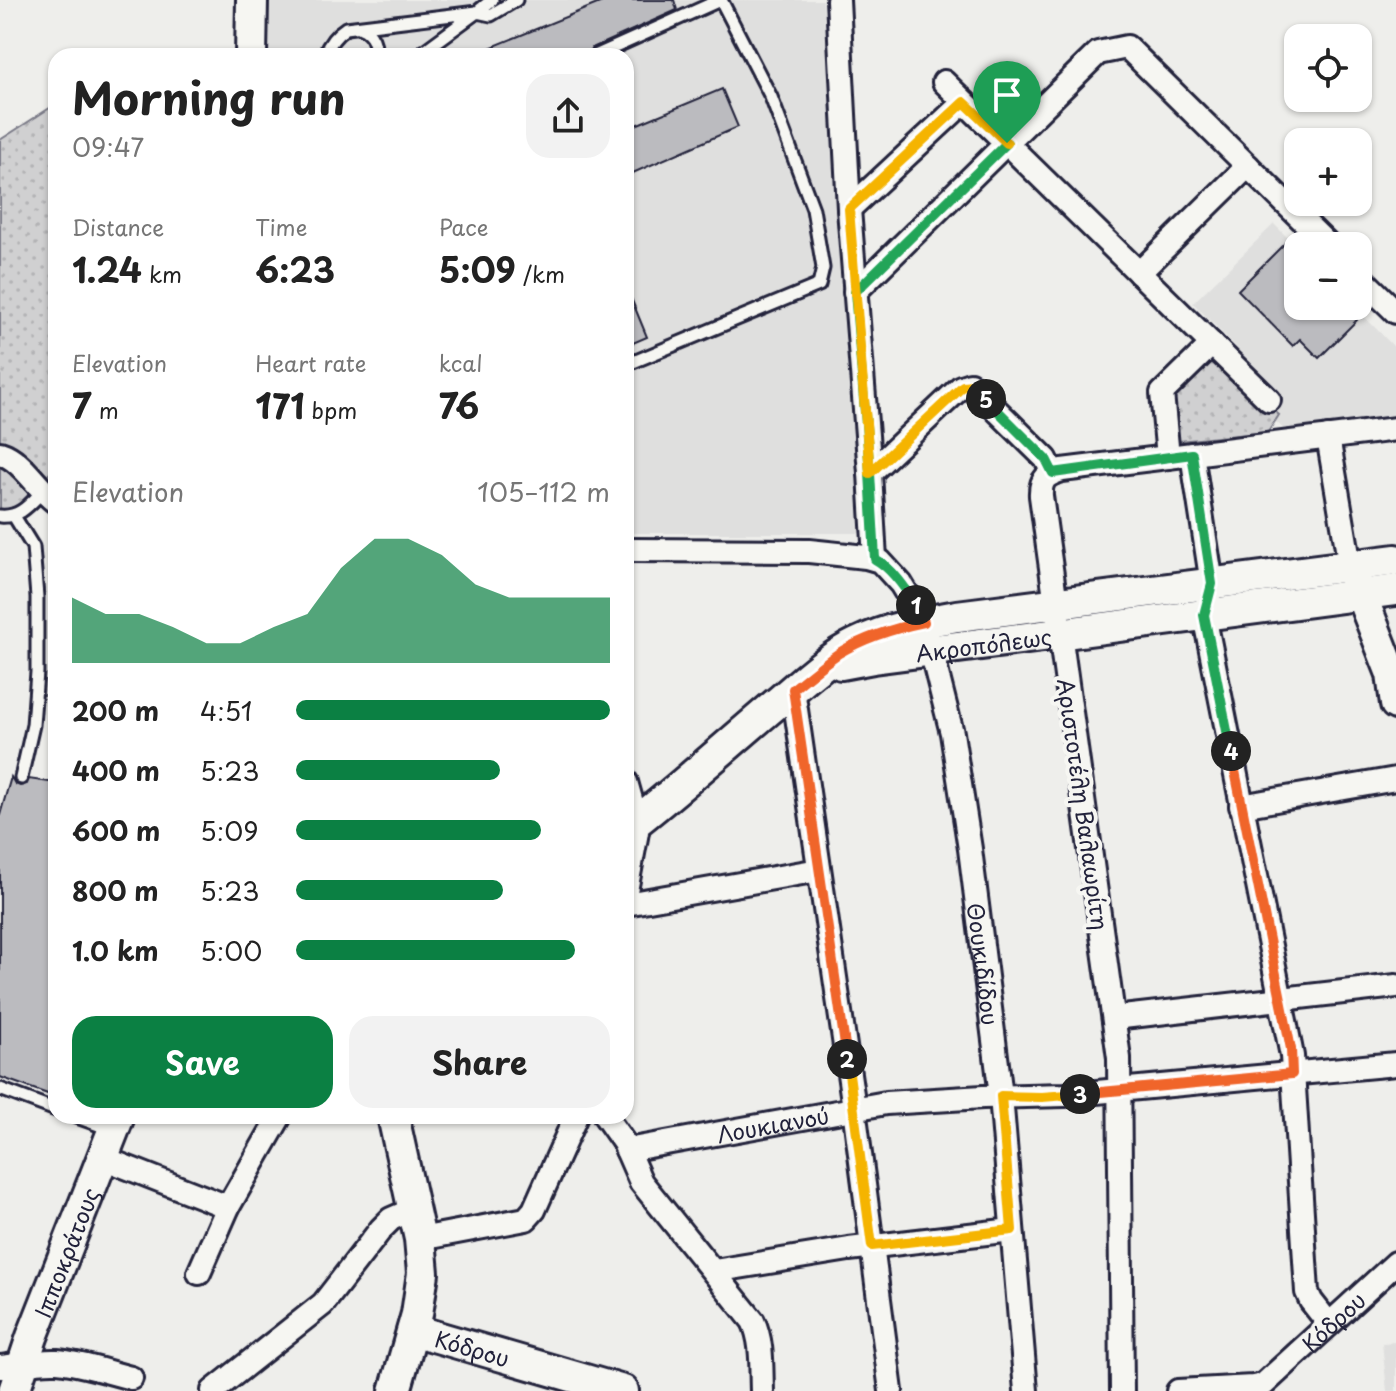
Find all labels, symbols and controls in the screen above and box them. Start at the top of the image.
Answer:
map controls [1284,24,1372,320]
button: locate [1284,24,1372,112]
pin [973,61,1041,143]
text: Morning run [72,64,346,130]
icon: arrive [985,73,1029,117]
button: share [526,74,610,158]
text: 09:47 [72,127,144,166]
button: + [1284,128,1372,216]
text: Distance [72,210,164,243]
text: Time [255,210,307,243]
text: Pace [439,210,488,243]
button: − [1284,232,1372,320]
text: 1.24 [72,243,142,295]
text: 6:23 [255,243,335,295]
text: 5:09 [439,243,516,295]
text: km [142,257,182,290]
text: /km [516,257,565,290]
text: Elevation [72,346,167,379]
text: Heart rate [255,346,366,379]
text: kcal [439,346,483,379]
text: 7 [72,379,92,431]
text: 171 [255,379,304,431]
text: 76 [439,379,479,431]
pin: 5 [966,379,1006,419]
text: 5 [979,382,993,415]
text: m [92,393,119,426]
text: bpm [304,393,357,426]
text: Elevation [72,472,184,511]
text: 105–112 m [477,472,610,511]
pin: 1 [896,585,936,625]
text: 1 [911,588,921,621]
street label: Ακροπόλεως [913,618,1054,669]
street label: Αριστοτέλη Βαλαωρίτη [1050,676,1118,932]
text: 200 m [72,691,159,730]
text: 4:51 [200,691,252,730]
pin: 4 [1211,731,1251,771]
text: 4 [1224,734,1238,767]
text: 400 m [72,751,160,790]
text: 5:23 [200,751,259,790]
text: 600 m [72,811,160,850]
text: 5:09 [200,811,258,850]
text: 800 m [72,871,159,910]
text: 5:23 [200,871,259,910]
street label: Θουκιδίδου [960,901,1008,1027]
text: 1.0 km [72,931,159,970]
text: 5:00 [200,931,262,970]
button: Save [72,1016,333,1108]
button: Share [349,1016,610,1108]
pin: 2 [827,1039,867,1079]
text: 2 [839,1042,855,1075]
pin: 3 [1060,1074,1100,1114]
text: 3 [1073,1077,1087,1110]
street label: Λουκιανού [714,1097,831,1150]
street label: Ιπποκράτους [25,1182,106,1322]
street label: Κόδρου [1294,1283,1372,1359]
street label: Κόδρου [431,1321,514,1374]

